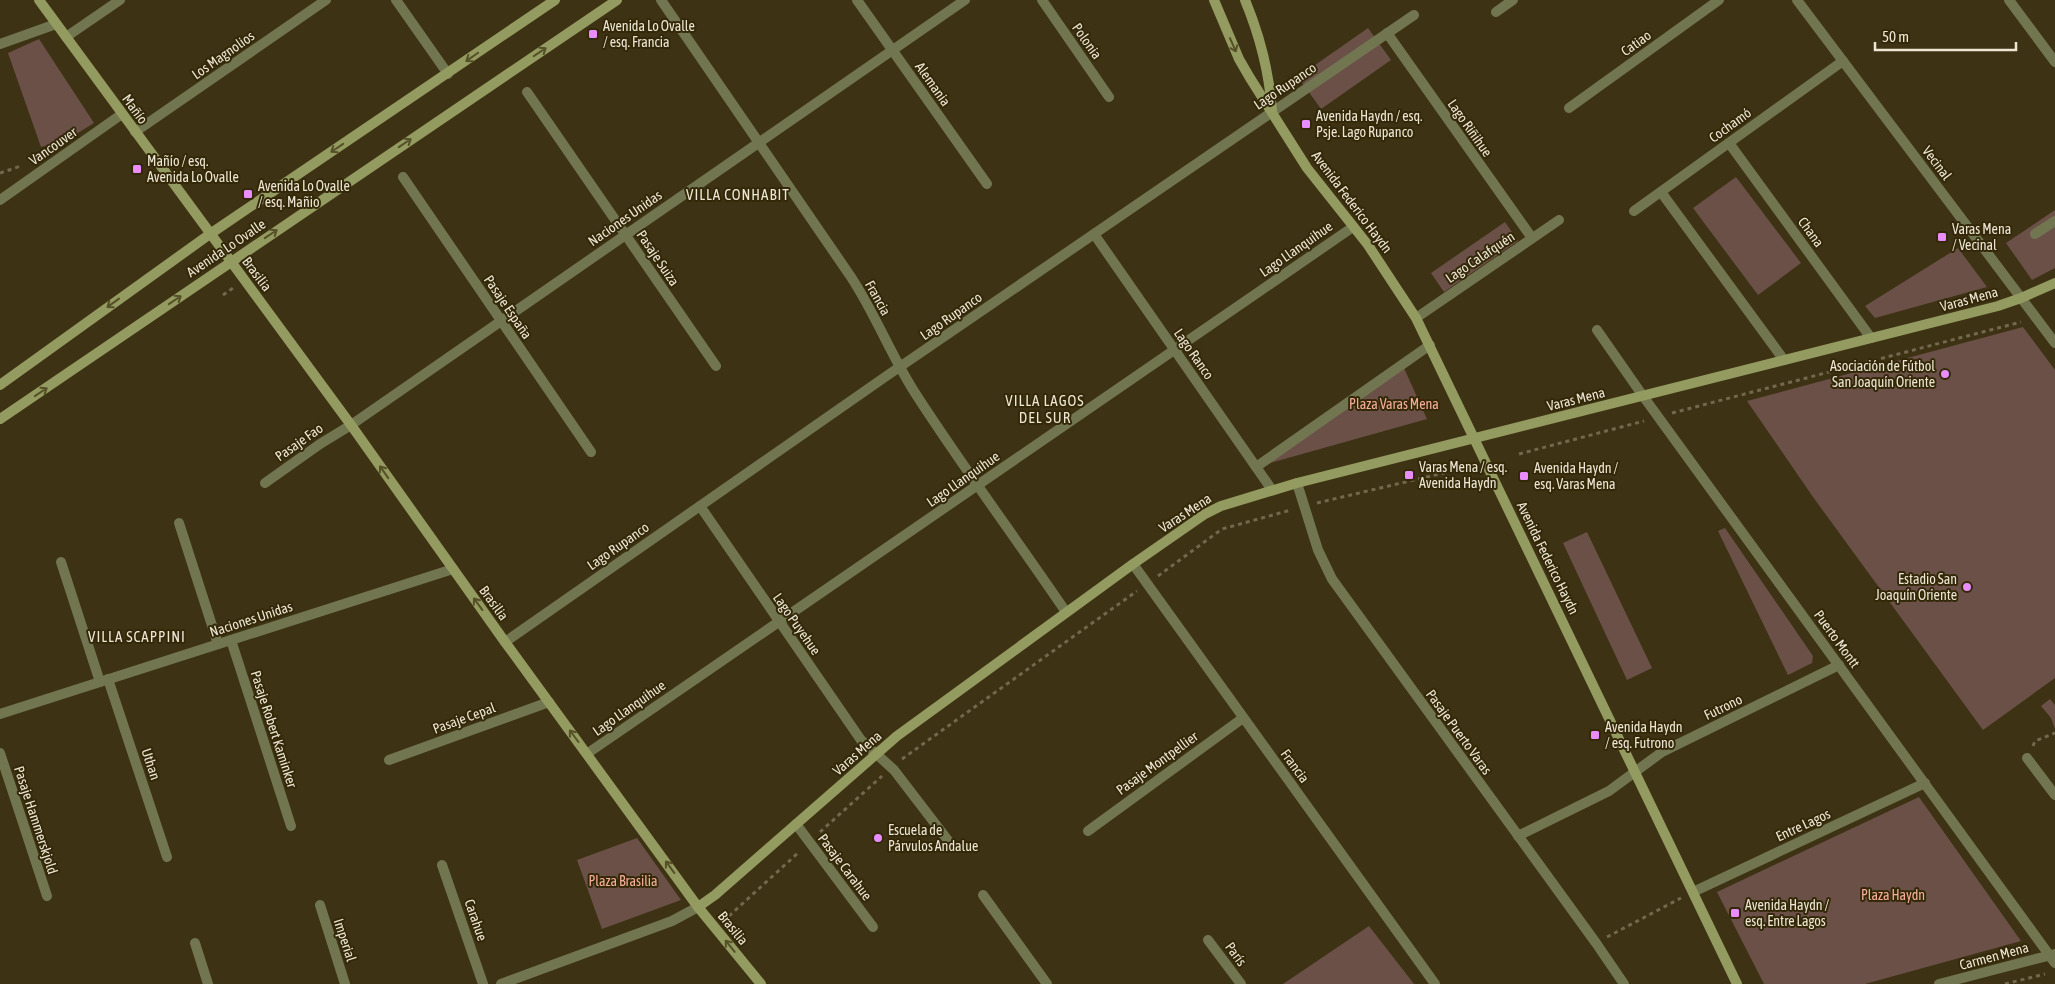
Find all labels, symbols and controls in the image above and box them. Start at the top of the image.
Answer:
place label: Avenida Lo Ovalle / esq. Francia [603,18,695,50]
street label: Polonia [1069,20,1105,62]
scale bar [1875,20,2016,52]
street label: Catiao [1618,27,1654,59]
street label: Los Magnolios [189,28,257,82]
marker: Avenida Lo Ovalle / esq. Francia [587,28,599,40]
text: 50 m [1882,28,1909,45]
one-way arrow [1229,37,1239,52]
one-way arrow [533,47,547,57]
one-way arrow [465,52,479,63]
street label: Alemania [912,59,954,109]
street label: Lago Rupanco [1251,59,1319,113]
street label: Mañío [119,91,151,127]
street label: Lago Riñihue [1444,96,1496,160]
street label: Cochamó [1706,104,1754,146]
place label: Avenida Haydn / esq. Psje. Lago Rupanco [1316,108,1423,140]
marker: Avenida Haydn / esq. Psje. Lago Rupanco [1300,118,1312,130]
street label: Vancouver [26,123,81,168]
one-way arrow [398,138,412,148]
one-way arrow [331,143,345,153]
street label: Vecinal [1919,143,1955,183]
street label: Avenida Federico Haydn [1309,148,1395,256]
place label: Mañío / esq. Avenida Lo Ovalle [147,153,239,185]
marker: Mañío / esq. Avenida Lo Ovalle [131,163,143,175]
place label: Avenida Lo Ovalle / esq. Mañio [258,178,350,210]
district label: VILLA CONHABIT [686,186,790,203]
street label: Naciones Unidas [585,187,665,249]
marker: Avenida Lo Ovalle / esq. Mañio [242,188,254,200]
street label: Chana [1795,214,1827,250]
street label: Avenida Lo Ovalle [183,216,269,280]
street label: Lago Llanquihue [1257,218,1335,280]
place label: Varas Mena / Vecinal [1952,221,2011,253]
street label: Pasaje Suiza [634,227,682,289]
street label: Lago Calafquén [1443,228,1517,286]
one-way arrow [264,229,278,239]
marker: Varas Mena / Vecinal [1936,231,1948,243]
street label: Brasilia [239,254,275,294]
street label: Pasaje España [481,272,535,342]
street label: Francia [862,278,894,318]
street label: Varas Mena [1938,284,2000,314]
street label: Lago Rupanco [917,289,985,343]
one-way arrow [167,295,181,305]
one-way arrow [107,298,121,308]
street label: Lago Ranco [1171,326,1217,382]
place label: Asociación de Fútbol San Joaquín Oriente [1830,358,1935,390]
marker: Asociación de Fútbol San Joaquín Oriente [1939,368,1951,380]
street label: Varas Mena [1545,384,1607,414]
one-way arrow [33,387,47,397]
district label: VILLA LAGOS DEL SUR [1005,392,1085,426]
park label: Plaza Varas Mena [1349,396,1439,412]
street label: Pasaje Fao [272,420,326,464]
street label: Lago Llanquihue [924,448,1002,510]
place label: Varas Mena / esq. Avenida Haydn [1419,459,1507,491]
place label: Avenida Haydn / esq. Varas Mena [1534,460,1619,492]
one-way arrow [379,465,389,479]
marker: Varas Mena / esq. Avenida Haydn [1403,469,1415,481]
marker: Avenida Haydn / esq. Varas Mena [1518,470,1530,482]
street label: Varas Mena [1156,490,1214,536]
street label: Avenida Federico Haydn [1514,499,1582,617]
street label: Lago Rupanco [584,519,652,573]
place label: Estadio San Joaquín Oriente [1875,571,1957,603]
marker: Estadio San Joaquín Oriente [1961,581,1973,593]
street label: Brasilia [476,583,512,623]
street label: Lago Puyehue [770,590,824,658]
street label: Naciones Unidas [208,598,294,640]
one-way arrow [473,598,484,612]
street label: Puerto Montt [1811,607,1863,671]
district label: VILLA SCAPPINI [88,628,186,645]
street label: Pasaje Robert Kaminker [248,668,301,790]
street label: Lago Llanquihue [590,677,668,739]
street label: Pasaje Puerto Varas [1423,687,1495,777]
street label: Futrono [1701,691,1745,723]
street label: Pasaje Cepal [430,699,498,737]
place label: Avenida Haydn / esq. Futrono [1605,719,1683,751]
street label: Varas Mena [829,728,885,778]
street label: Pasaje Montpellier [1113,728,1202,798]
marker: Avenida Haydn / esq. Futrono [1589,729,1601,741]
one-way arrow [569,730,580,743]
street label: Uthan [138,746,164,782]
street label: Francia [1278,746,1312,786]
street label: Pasaje Hammerskjold [11,764,61,876]
street label: Entre Lagos [1773,805,1833,845]
place label: Escuela de Párvulos Andalue [888,822,978,854]
street label: Pasaje Carahue [815,831,875,903]
marker: Escuela de Párvulos Andalue [872,832,884,844]
one-way arrow [665,860,675,874]
park label: Plaza Brasilia [588,873,658,889]
park label: Plaza Haydn [1861,887,1925,903]
street label: Carahue [461,897,491,943]
place label: Avenida Haydn / esq. Entre Lagos [1745,897,1830,929]
marker: Avenida Haydn / esq. Entre Lagos [1729,907,1741,919]
street label: Brasilia [715,908,751,948]
street label: Imperial [331,917,360,964]
street label: París [1222,939,1250,969]
street label: Carmen Mena [1958,939,2030,973]
one-way arrow [725,940,736,953]

